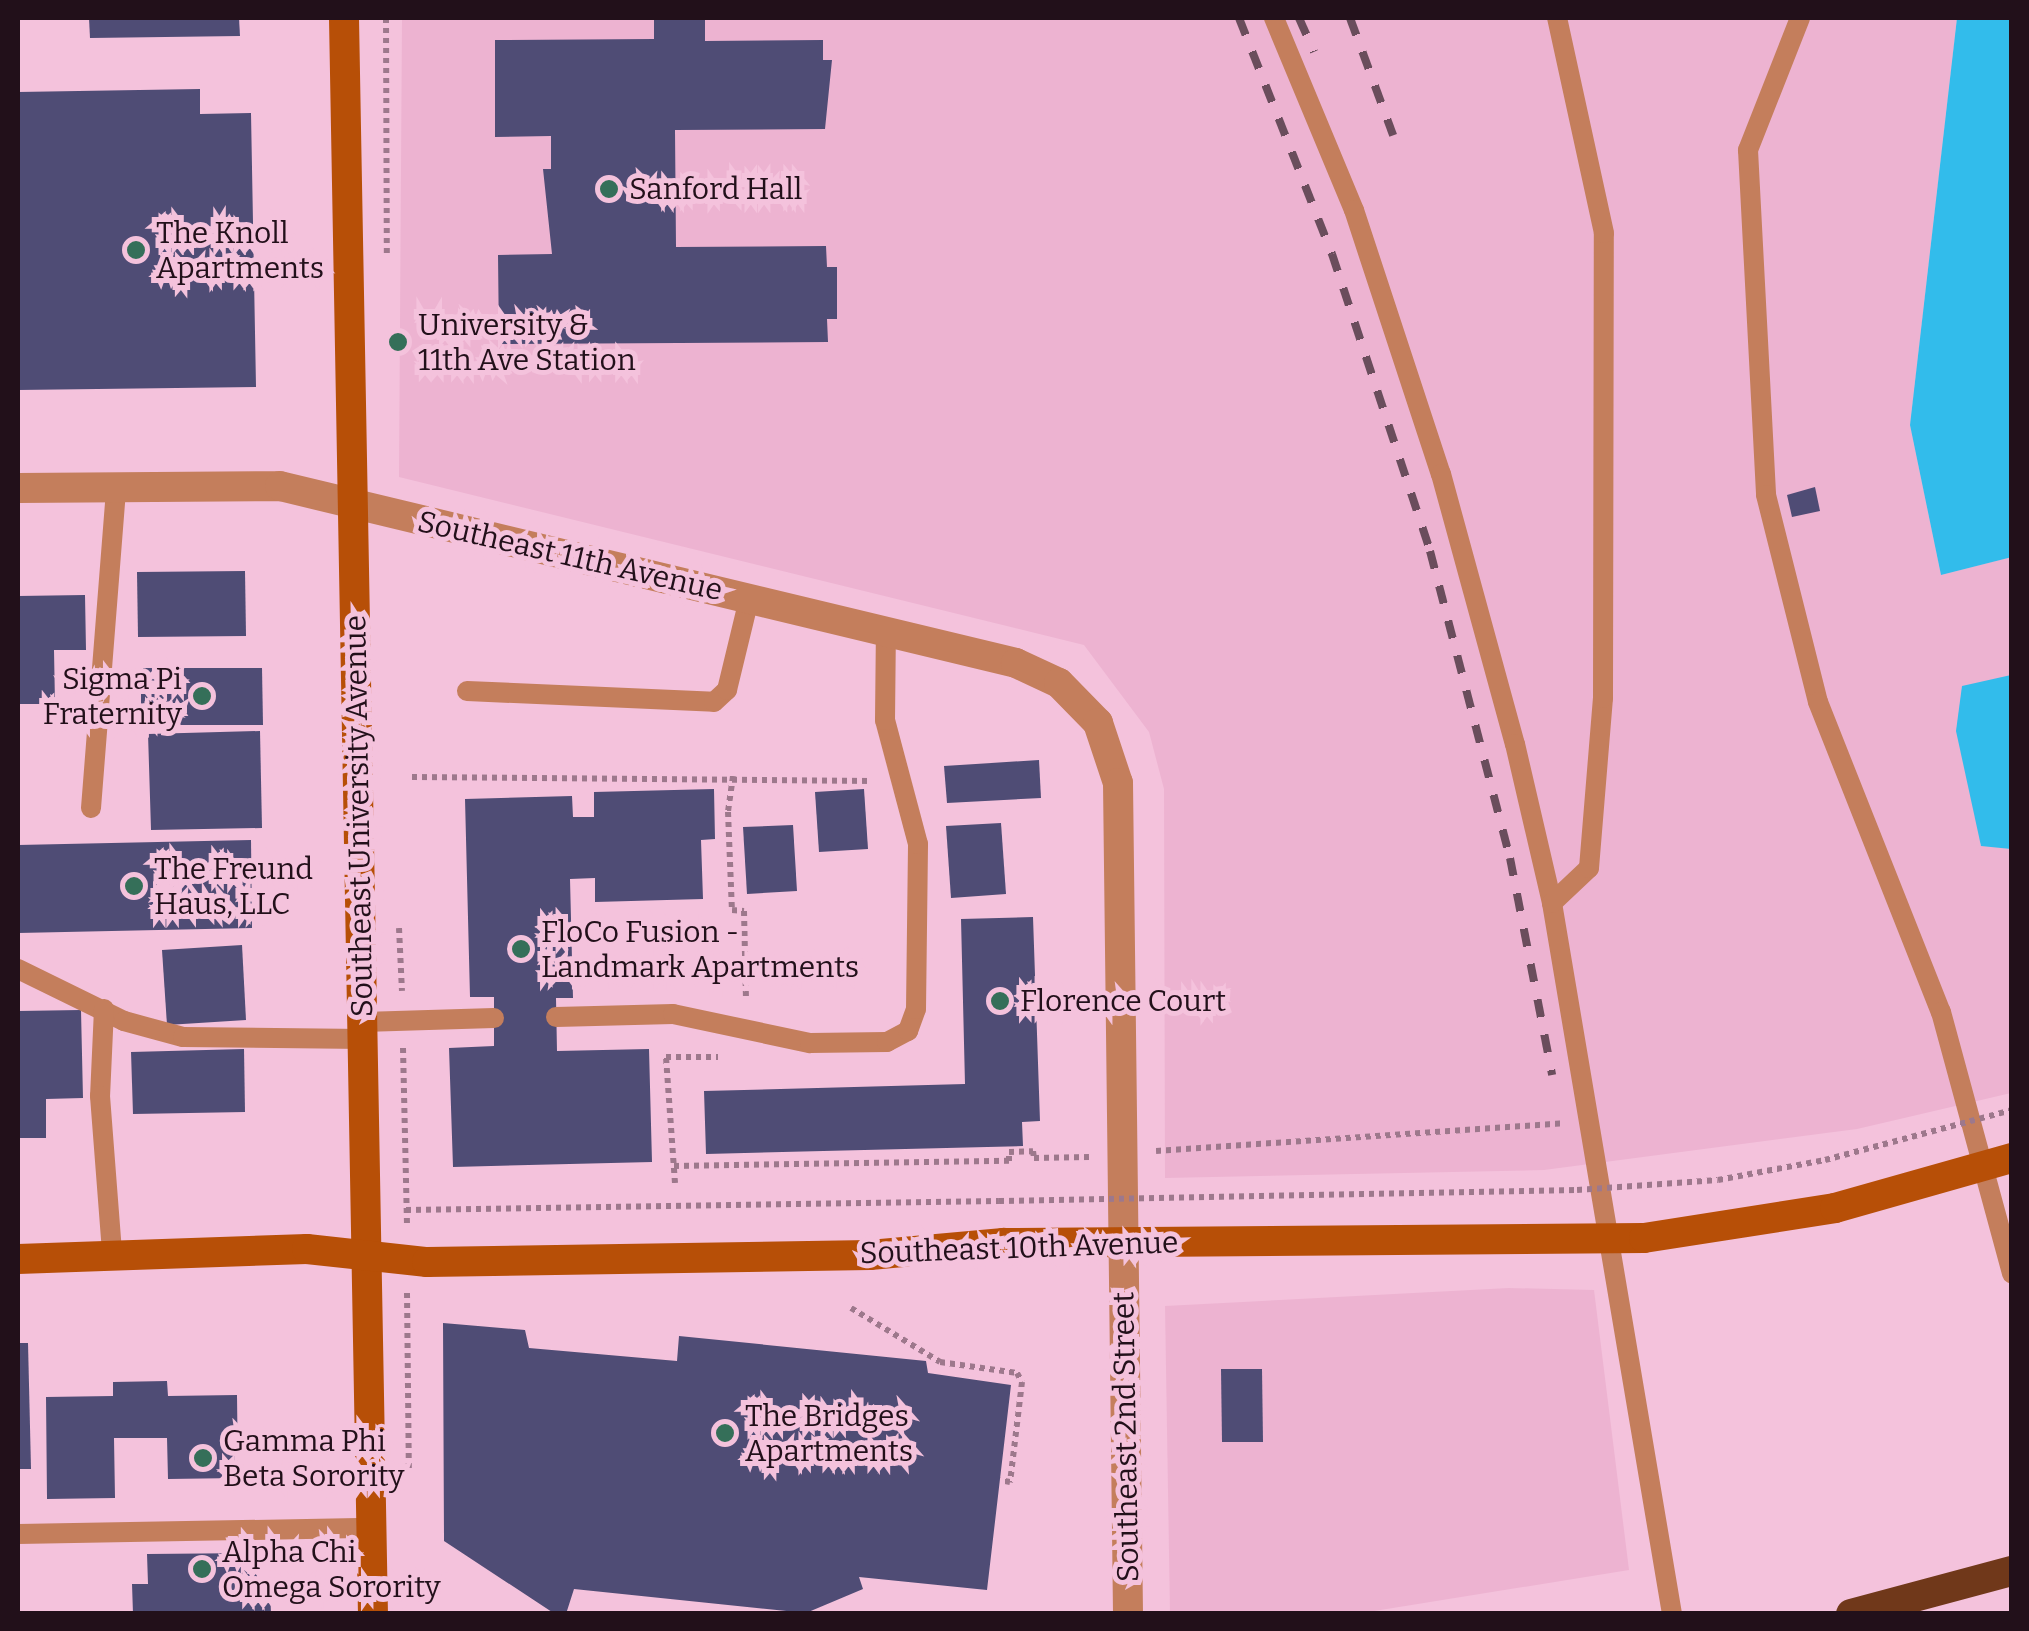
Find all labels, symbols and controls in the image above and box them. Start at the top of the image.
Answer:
place label: Sanford Hall [629,171,803,207]
marker: Sanford Hall [598,178,620,200]
place label: The Knoll Apartments [156,215,324,286]
marker: The Knoll Apartments [125,239,147,261]
place label: University & 11th Ave Station [418,307,636,378]
marker: University & 11th Ave Station [387,331,409,353]
street label: Southeast 11th Avenue [414,503,726,609]
street label: Southeast University Avenue [337,615,381,1017]
place label: Sigma Pi Fraternity [43,661,182,732]
marker: Sigma Pi Fraternity [191,685,213,707]
place label: The Freund Haus, LLC [154,851,313,922]
marker: The Freund Haus, LLC [123,875,145,897]
place label: FloCo Fusion - Landmark Apartments [541,914,859,984]
marker: FloCo Fusion - Landmark Apartments [510,938,532,960]
place label: Florence Court [1020,983,1226,1019]
marker: Florence Court [989,990,1011,1012]
street label: Southeast 10th Avenue [859,1224,1179,1272]
street label: Southeast 2nd Street [1105,1291,1147,1583]
place label: The Bridges Apartments [745,1398,913,1468]
marker: The Bridges Apartments [714,1422,736,1444]
place label: Gamma Phi Beta Sorority [223,1423,404,1494]
marker: Gamma Phi Beta Sorority [192,1447,214,1469]
place label: Alpha Chi Omega Sorority [222,1534,441,1604]
marker: Alpha Chi Omega Sorority [191,1558,213,1580]

